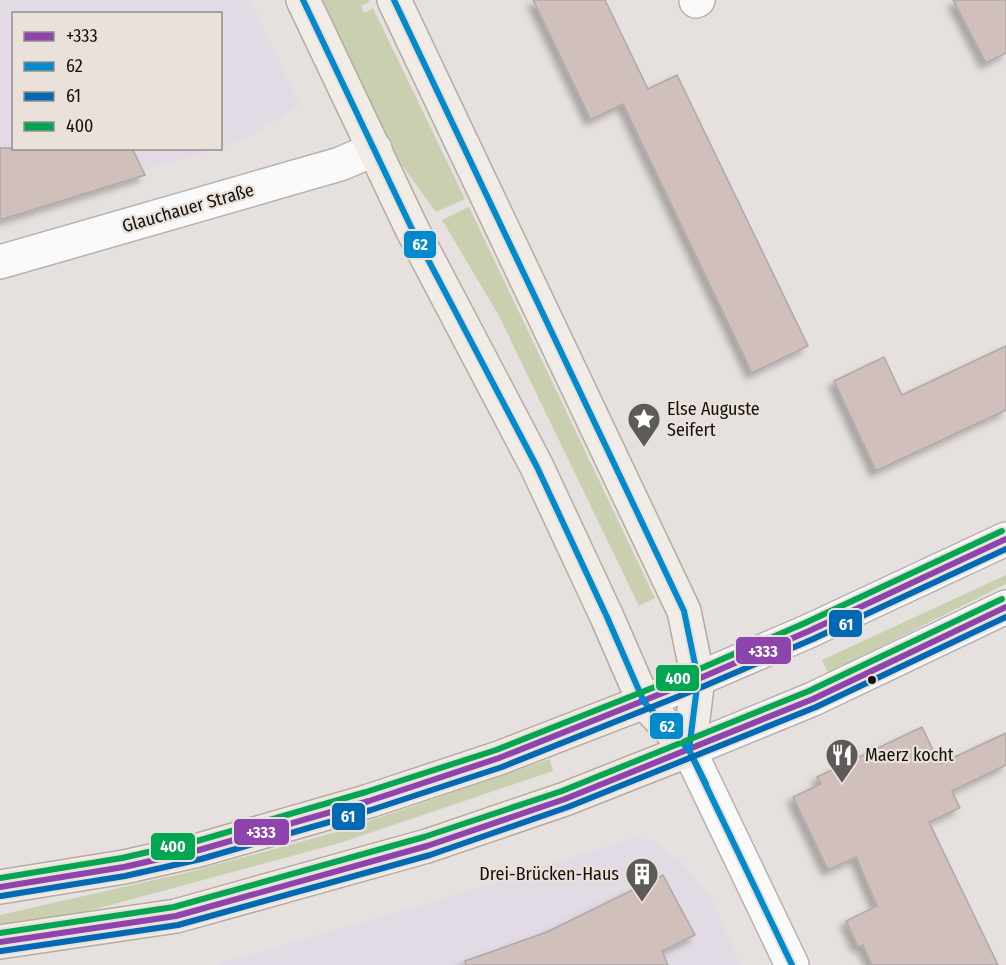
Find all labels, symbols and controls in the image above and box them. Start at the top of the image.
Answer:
legend [12,12,222,150]
text: +333 [66,25,98,47]
text: 62 [66,55,83,77]
text: 61 [66,85,81,107]
text: 400 [66,115,93,137]
street label: Glauchauer Straße [120,179,256,237]
line badge: 62 [403,230,437,259]
text: 62 [412,235,428,254]
place label: Else Auguste Seifert [667,398,760,441]
place icon: Else Auguste Seifert [626,401,662,448]
line badge: 61 [828,609,863,638]
text: 61 [839,615,853,634]
line badge: +333 [735,636,792,665]
text: +333 [748,642,778,661]
line badge: 400 [655,664,700,692]
text: 400 [665,669,691,688]
unlabelled marker [866,674,878,686]
line badge: 62 [649,712,684,740]
text: 62 [659,717,675,736]
restaurant icon: Maerz kocht [824,737,860,784]
place label: Maerz kocht [865,744,954,766]
line badge: 61 [331,802,366,831]
text: 61 [341,807,355,826]
line badge: +333 [233,818,290,846]
text: +333 [246,823,276,842]
line badge: 400 [150,832,196,861]
text: 400 [160,837,186,856]
building icon: Drei-Brücken-Haus [624,856,660,903]
place label: Drei-Brücken-Haus [479,863,619,885]

